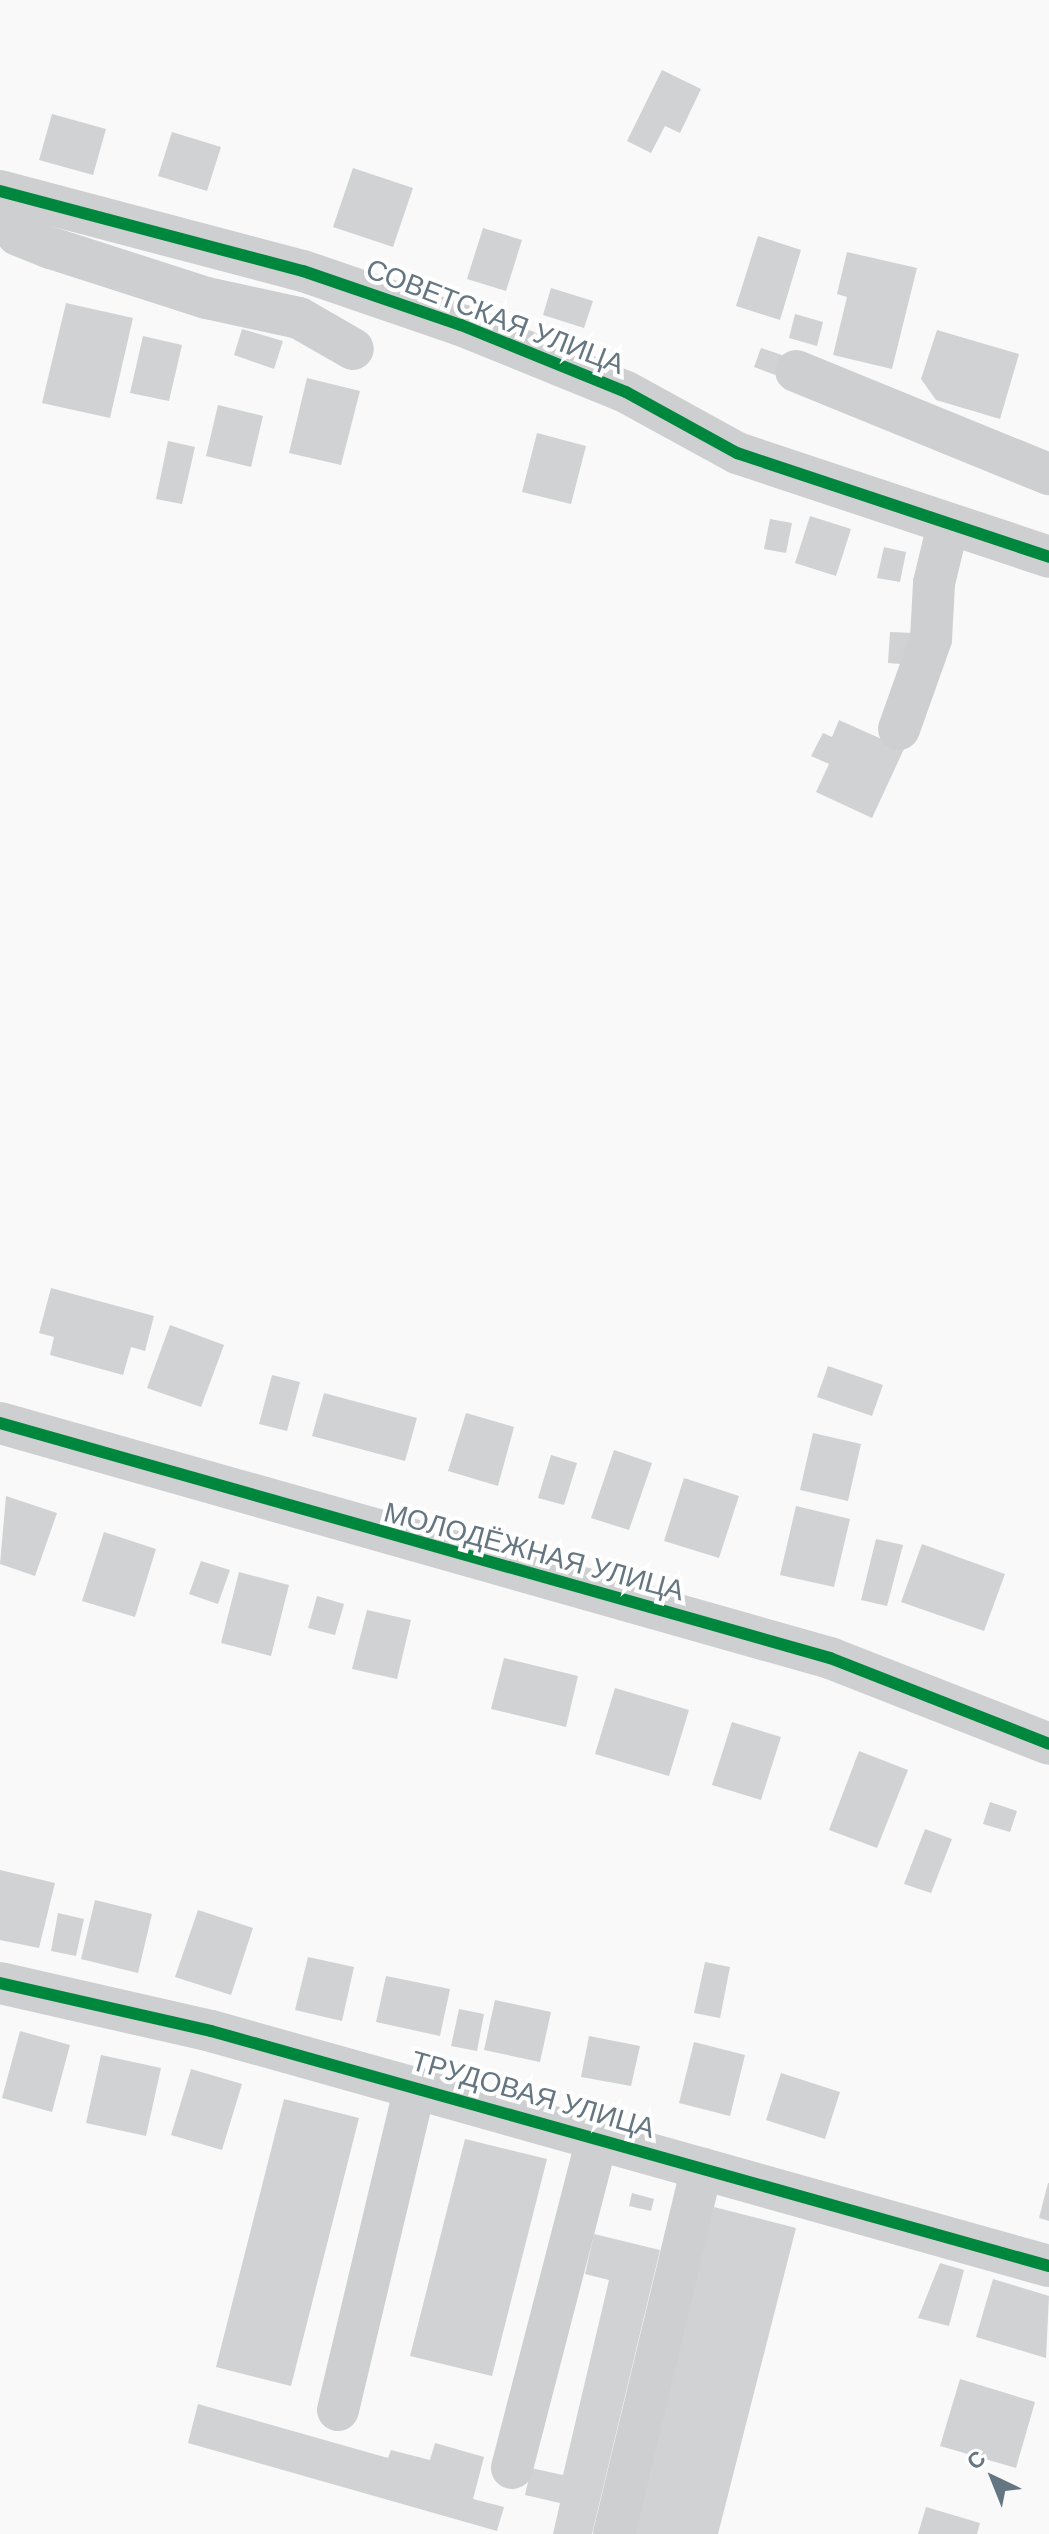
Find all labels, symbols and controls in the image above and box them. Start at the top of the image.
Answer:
street label: СОВЕТСКАЯ УЛИЦА [361,252,629,382]
street label: МОЛОДЁЖНАЯ УЛИЦА [380,1496,688,1608]
street label: ТРУДОВАЯ УЛИЦА [407,2044,659,2146]
north arrow [953,2438,1033,2518]
text: С [962,2446,991,2475]

